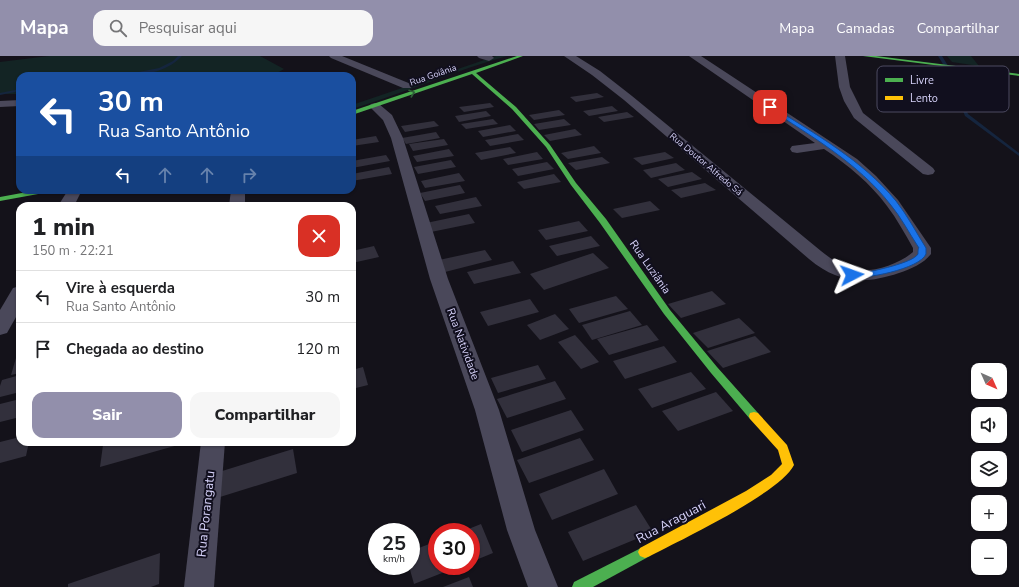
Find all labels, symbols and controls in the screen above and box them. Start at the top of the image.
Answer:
search box [93,10,373,46]
text: Mapa [20,15,69,41]
icon: search [107,17,129,39]
text: Pesquisar aqui [139,18,237,38]
text: Mapa [779,19,814,38]
text: Camadas [836,19,895,38]
text: Compartilhar [917,19,999,38]
street label: Rua Goiânia [408,61,458,89]
legend [877,66,1009,112]
text: Livre [910,73,934,88]
text: 30 m [98,83,164,121]
icon: left [32,88,84,140]
one-way arrow [408,89,415,98]
pin [753,90,787,124]
text: Lento [910,91,938,106]
icon: arrive [759,96,781,118]
text: Rua Santo Antônio [98,119,250,143]
street label: Rua Doutor Alfredo Sá [667,130,745,198]
icon: left [112,164,134,186]
icon: ahead [154,164,176,186]
icon: ahead [196,164,218,186]
icon: right [238,164,260,186]
text: 1 min [32,211,95,243]
button: close [298,215,340,257]
street label: Rua Luziânia [626,237,674,297]
text: 150 m · 22:21 [32,242,114,260]
position arrow [831,254,873,296]
text: Vire à esquerda [66,278,175,298]
icon: left [32,286,54,308]
text: 30 m [305,287,340,307]
text: Rua Santo Antônio [66,298,176,316]
street label: Rua Natividade [443,306,483,382]
icon: arrive [32,338,54,360]
text: Chegada ao destino [66,339,204,359]
text: 120 m [296,339,340,359]
north arrow [971,363,1007,399]
map controls [971,363,1007,575]
button: Sair [32,392,182,438]
button: Compartilhar [190,392,340,438]
button: sound [971,407,1007,443]
button: layers [971,451,1007,487]
street label: Rua Porangatu [193,470,219,558]
button: + [971,495,1007,531]
street label: Rua Araguari [633,496,709,548]
speed limit sign: 30 [428,523,480,575]
text: 25 [382,530,406,557]
button: − [971,539,1007,575]
text: km/h [383,552,405,566]

